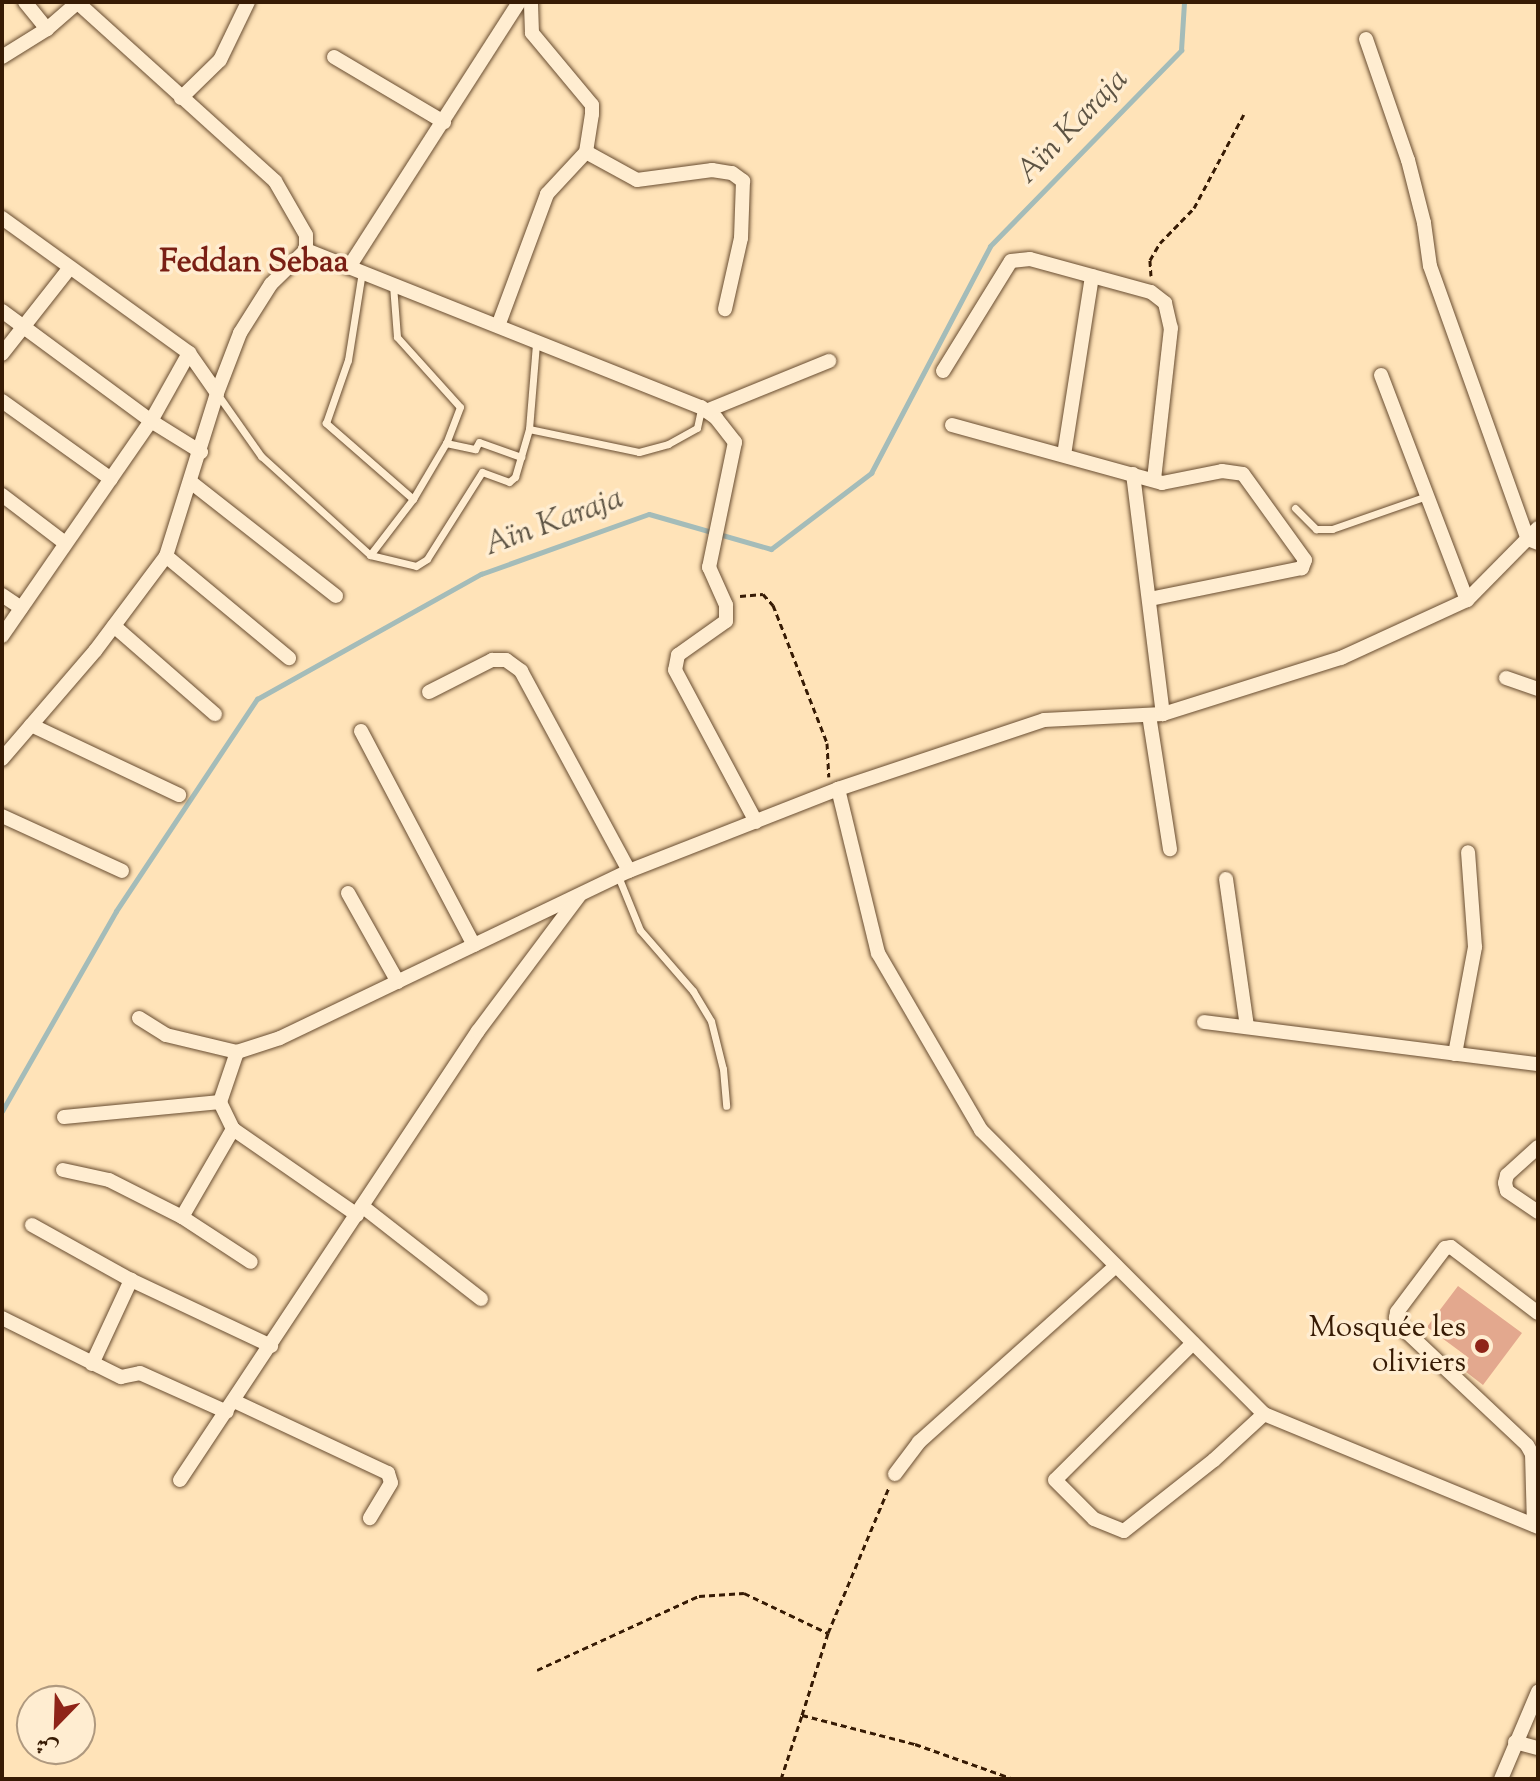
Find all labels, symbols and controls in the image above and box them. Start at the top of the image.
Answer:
water label: Aïn Karaja [1009,61,1137,193]
district label: Feddan Sebaa [159,244,349,282]
water label: Aïn Karaja [479,480,629,566]
place label: Mosquée les oliviers [1309,1311,1466,1382]
marker: Mosquée les oliviers [1473,1337,1491,1355]
north arrow [16,1685,96,1765]
text: ش [31,1726,64,1764]

